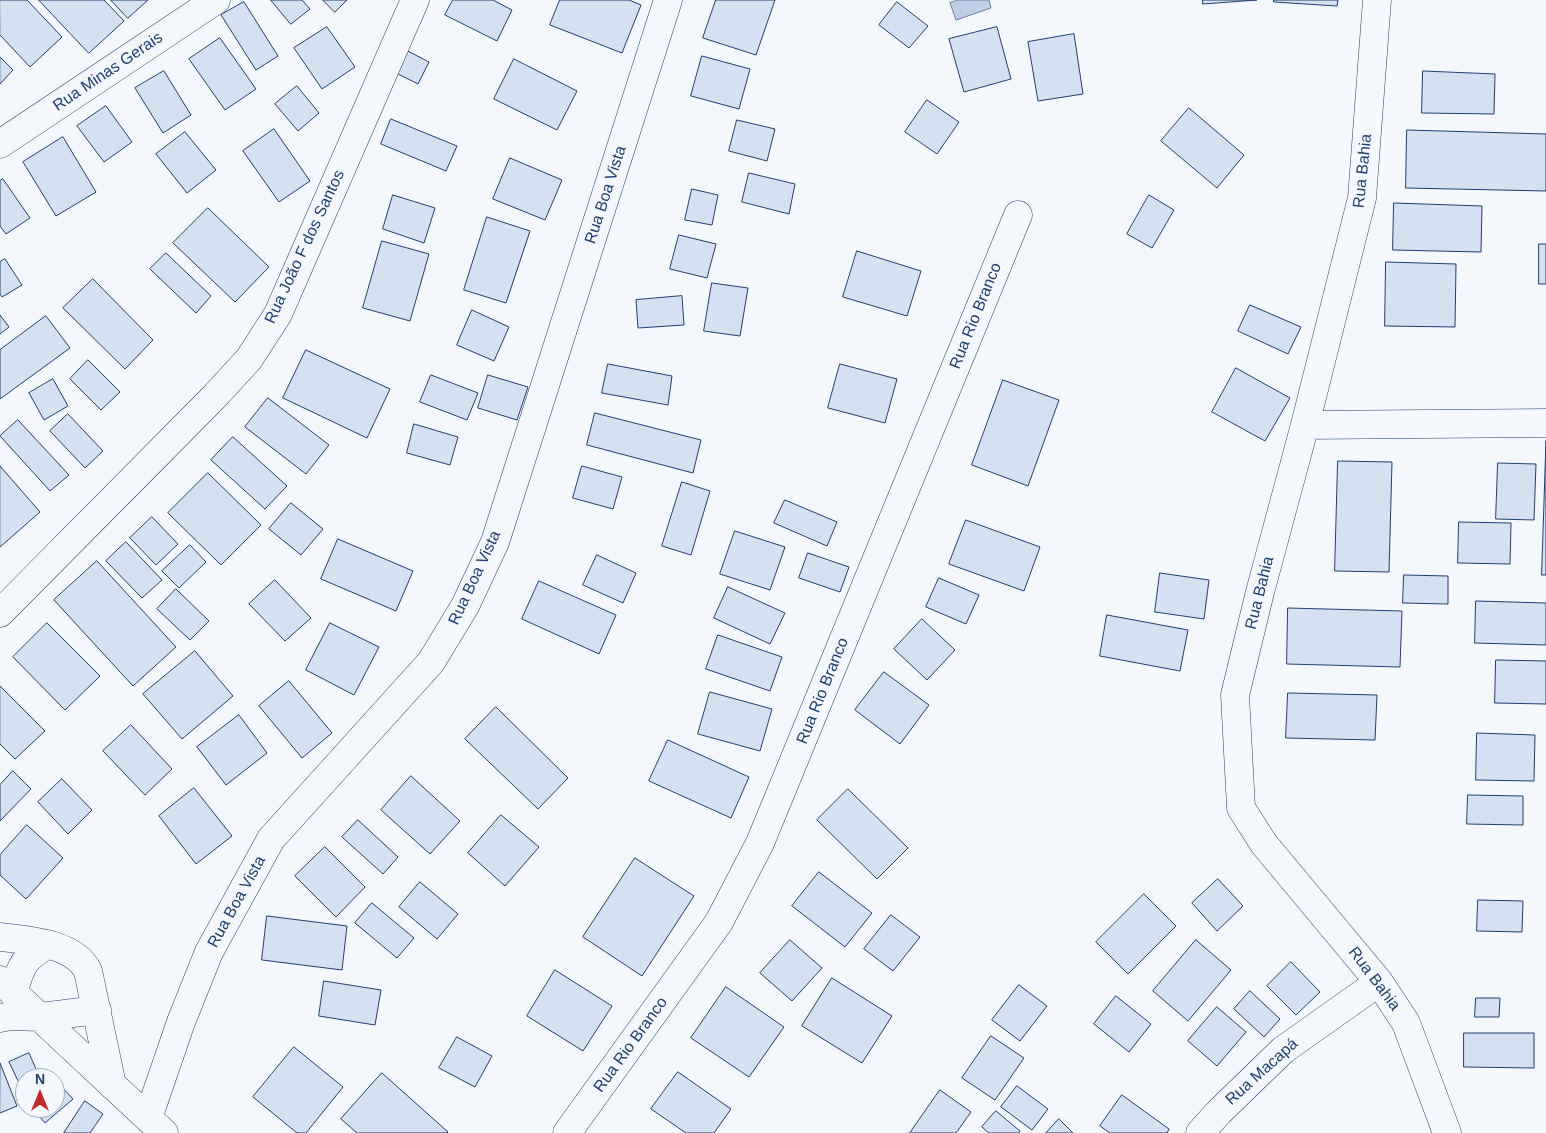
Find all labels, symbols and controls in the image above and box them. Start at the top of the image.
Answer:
street label: Rua Minas Gerais [50,28,166,116]
street label: Rua Bahia [1350,133,1376,209]
street label: Rua Boa Vista [581,144,631,246]
street label: Rua João F dos Santos [261,167,349,327]
street label: Rua Rio Branco [946,260,1006,372]
street label: Rua Boa Vista [445,528,505,628]
street label: Rua Bahia [1242,554,1278,632]
street label: Rua Rio Branco [793,635,853,747]
street label: Rua Boa Vista [204,853,270,951]
street label: Rua Bahia [1344,943,1404,1015]
street label: Rua Rio Branco [590,994,672,1096]
street label: Rua Macapá [1222,1035,1302,1109]
north arrow [15,1068,65,1118]
text: N [35,1071,45,1087]

